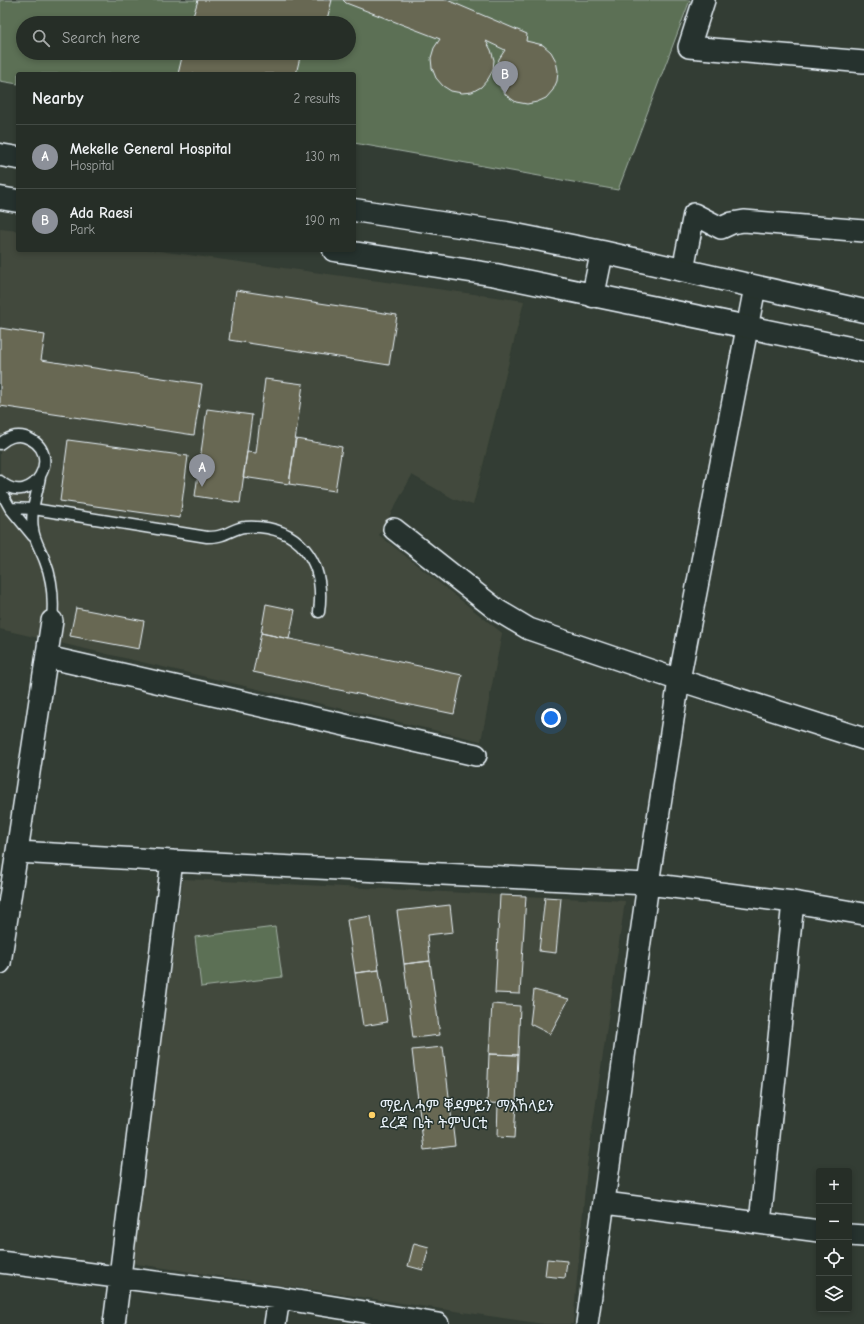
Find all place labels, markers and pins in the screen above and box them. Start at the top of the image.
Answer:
pin: B [492,61,518,94]
pin: A [189,454,215,487]
place label: ማይሊሓም ቐዳምይን ማእኸላይን ደረጃ ቤት ትምህርቲ [380,1097,554,1132]
marker: ማይሊሓም ቐዳምይን ማእኸላይን ደረጃ ቤት ትምህርቲ [367,1110,377,1120]

